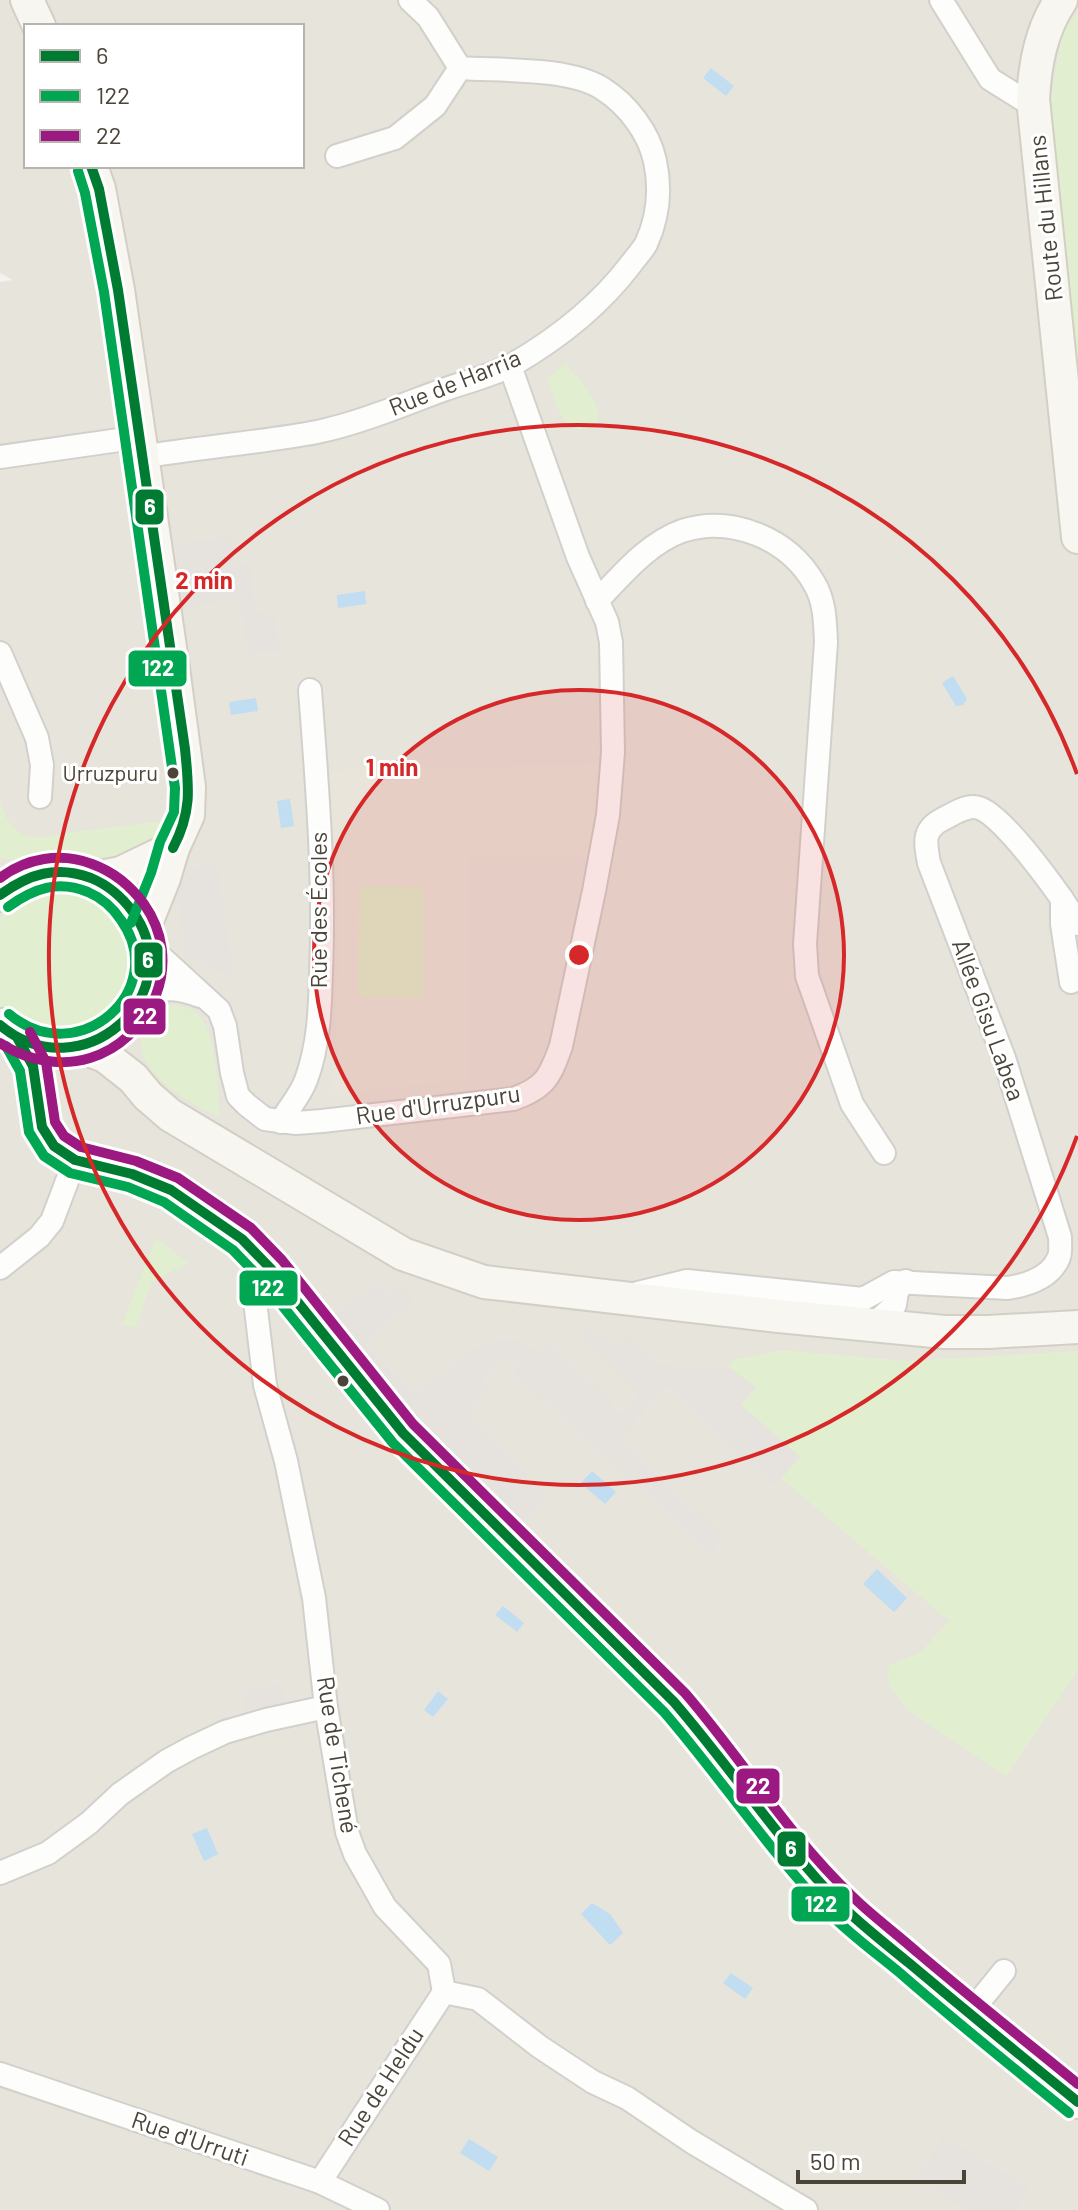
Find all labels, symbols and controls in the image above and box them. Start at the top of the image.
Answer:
legend [24,24,304,168]
text: 6 [96,40,108,69]
text: 122 [96,80,130,109]
text: 22 [96,120,122,149]
street label: Route du Hillans [1021,134,1068,303]
street label: Rue de Harria [384,342,525,421]
line badge: 6 [134,488,165,526]
text: 6 [144,493,156,519]
text: 2 min [175,565,233,594]
line badge: 122 [127,649,188,688]
text: 122 [142,654,174,680]
text: 1 min [366,752,418,781]
place label: Urruzpuru [62,759,158,785]
marker: Urruzpuru [165,765,181,781]
street label: Rue des Écoles [303,832,332,988]
street label: Allée Gisu Labea [947,935,1032,1104]
line badge: 6 [133,941,164,979]
centre of rings [565,941,593,969]
text: 6 [142,946,154,972]
line badge: 22 [122,997,167,1036]
text: 22 [133,1002,157,1028]
street label: Rue d'Urruzpuru [354,1078,522,1129]
line badge: 122 [238,1269,299,1307]
text: 122 [252,1274,284,1300]
unlabelled marker [335,1373,351,1389]
street label: Rue de Tichené [312,1674,365,1836]
line badge: 22 [735,1767,781,1805]
text: 22 [746,1772,770,1798]
line badge: 6 [776,1830,807,1868]
text: 6 [785,1835,797,1861]
line badge: 122 [790,1885,851,1923]
text: 122 [805,1890,837,1916]
street label: Rue de Heldu [331,2021,429,2151]
street label: Rue d'Urruti [128,2104,253,2171]
scale bar [798,2134,964,2184]
text: 50 m [810,2146,861,2175]

